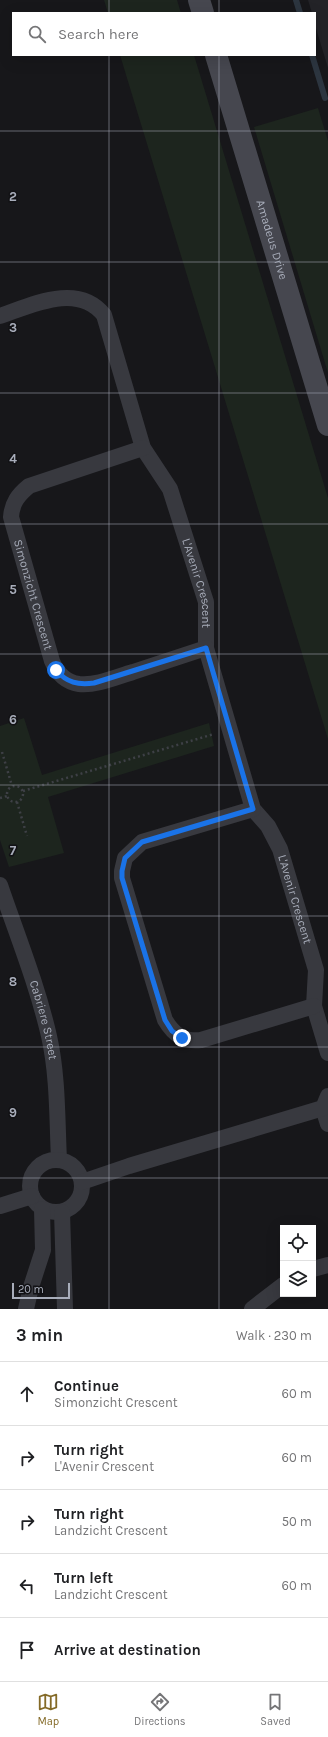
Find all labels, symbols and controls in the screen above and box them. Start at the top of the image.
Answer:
search box [12,12,316,56]
icon: search [26,23,48,45]
text: Search here [58,25,139,43]
text: 2 [9,189,17,204]
street label: Amadeus Drive [253,198,291,281]
text: 3 [9,320,17,335]
text: 4 [9,451,17,466]
street label: L'Avenir Crescent [179,536,213,628]
street label: Simonzicht Crescent [11,538,56,652]
text: 5 [9,582,17,597]
route start [47,661,65,679]
text: 6 [9,712,17,727]
text: 7 [10,843,17,858]
street label: L'Avenir Crescent [275,853,315,946]
text: 8 [9,974,17,989]
street label: Cabriere Street [27,978,60,1061]
route end [173,1029,191,1047]
text: 9 [9,1105,17,1120]
map controls [280,1225,316,1297]
button: locate [280,1225,316,1261]
button: layers [280,1261,316,1297]
scale bar [12,1281,70,1300]
text: 20 m [18,1283,44,1296]
text: 3 min [16,1325,63,1345]
text: Walk · 230 m [236,1328,312,1343]
text: Continue [54,1377,119,1395]
icon: ahead [16,1383,38,1405]
text: 60 m [282,1386,312,1401]
text: Simonzicht Crescent [54,1395,178,1410]
text: Turn right [54,1441,124,1459]
icon: right [16,1447,38,1469]
text: 60 m [282,1450,312,1465]
text: L'Avenir Crescent [54,1459,154,1474]
text: Turn right [54,1505,124,1523]
icon: right [16,1511,38,1533]
text: 50 m [282,1514,312,1529]
text: Landzicht Crescent [54,1523,168,1538]
text: Turn left [54,1569,113,1587]
icon: left [16,1575,38,1597]
text: 60 m [282,1578,312,1593]
text: Landzicht Crescent [54,1587,168,1602]
icon: arrive [16,1639,38,1661]
text: Arrive at destination [54,1641,201,1659]
tab: Map [37,1691,59,1728]
tab: Directions [134,1691,186,1728]
tab: Saved [260,1691,291,1728]

